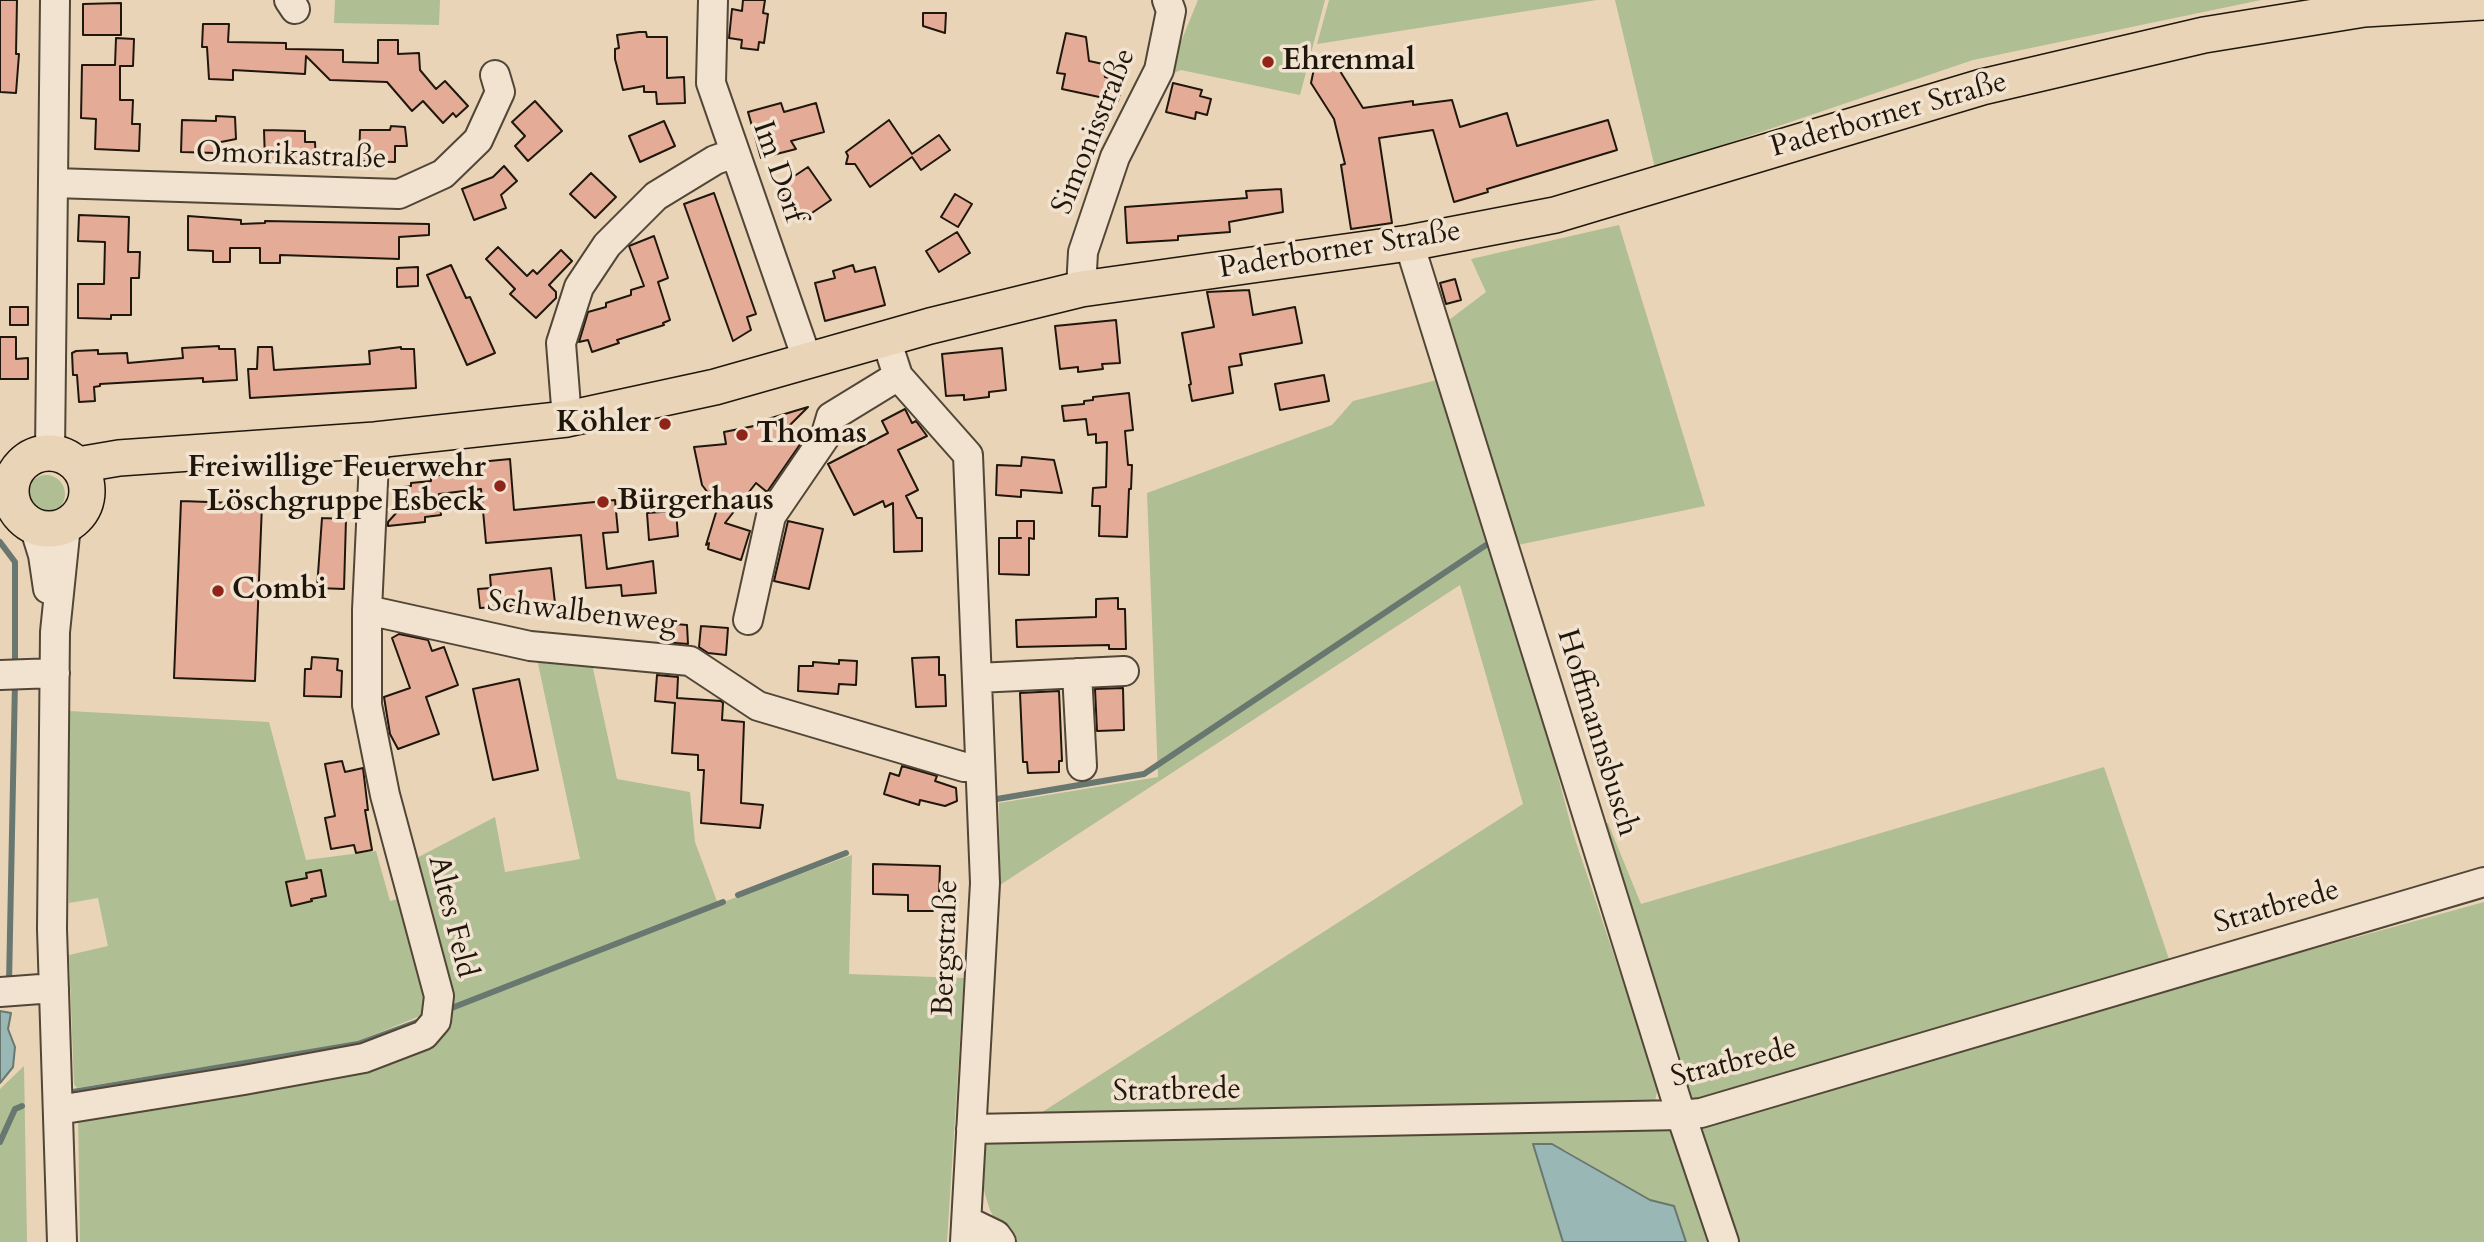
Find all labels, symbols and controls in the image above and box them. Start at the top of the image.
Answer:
street label: Simonisstraße [1045,44,1145,220]
place label: Ehrenmal [1282,44,1415,80]
marker: Ehrenmal [1260,54,1276,70]
street label: Paderborner Straße [1767,65,2011,167]
street label: Im Dorf [743,117,811,227]
street label: Omorikastraße [195,136,387,178]
street label: Paderborner Straße [1217,214,1463,288]
place label: Köhler [556,406,651,442]
marker: Köhler [657,416,673,432]
place label: Thomas [756,417,867,453]
marker: Thomas [734,427,750,443]
place label: Freiwillige Feuerwehr Löschgruppe Esbeck [188,451,486,522]
marker: Freiwillige Feuerwehr Löschgruppe Esbeck [492,478,508,494]
place label: Bürgerhaus [617,484,774,520]
marker: Bürgerhaus [595,494,611,510]
place label: Combi [232,573,327,609]
marker: Combi [210,583,226,599]
street label: Schwalbenweg [485,584,679,644]
street label: Hoffmannsbusch [1547,625,1645,841]
street label: Altes Feld [418,852,484,982]
street label: Stratbrede [2210,873,2344,943]
street label: Bergstraße [927,879,967,1017]
street label: Stratbrede [1667,1031,1801,1097]
street label: Stratbrede [1113,1073,1241,1111]

